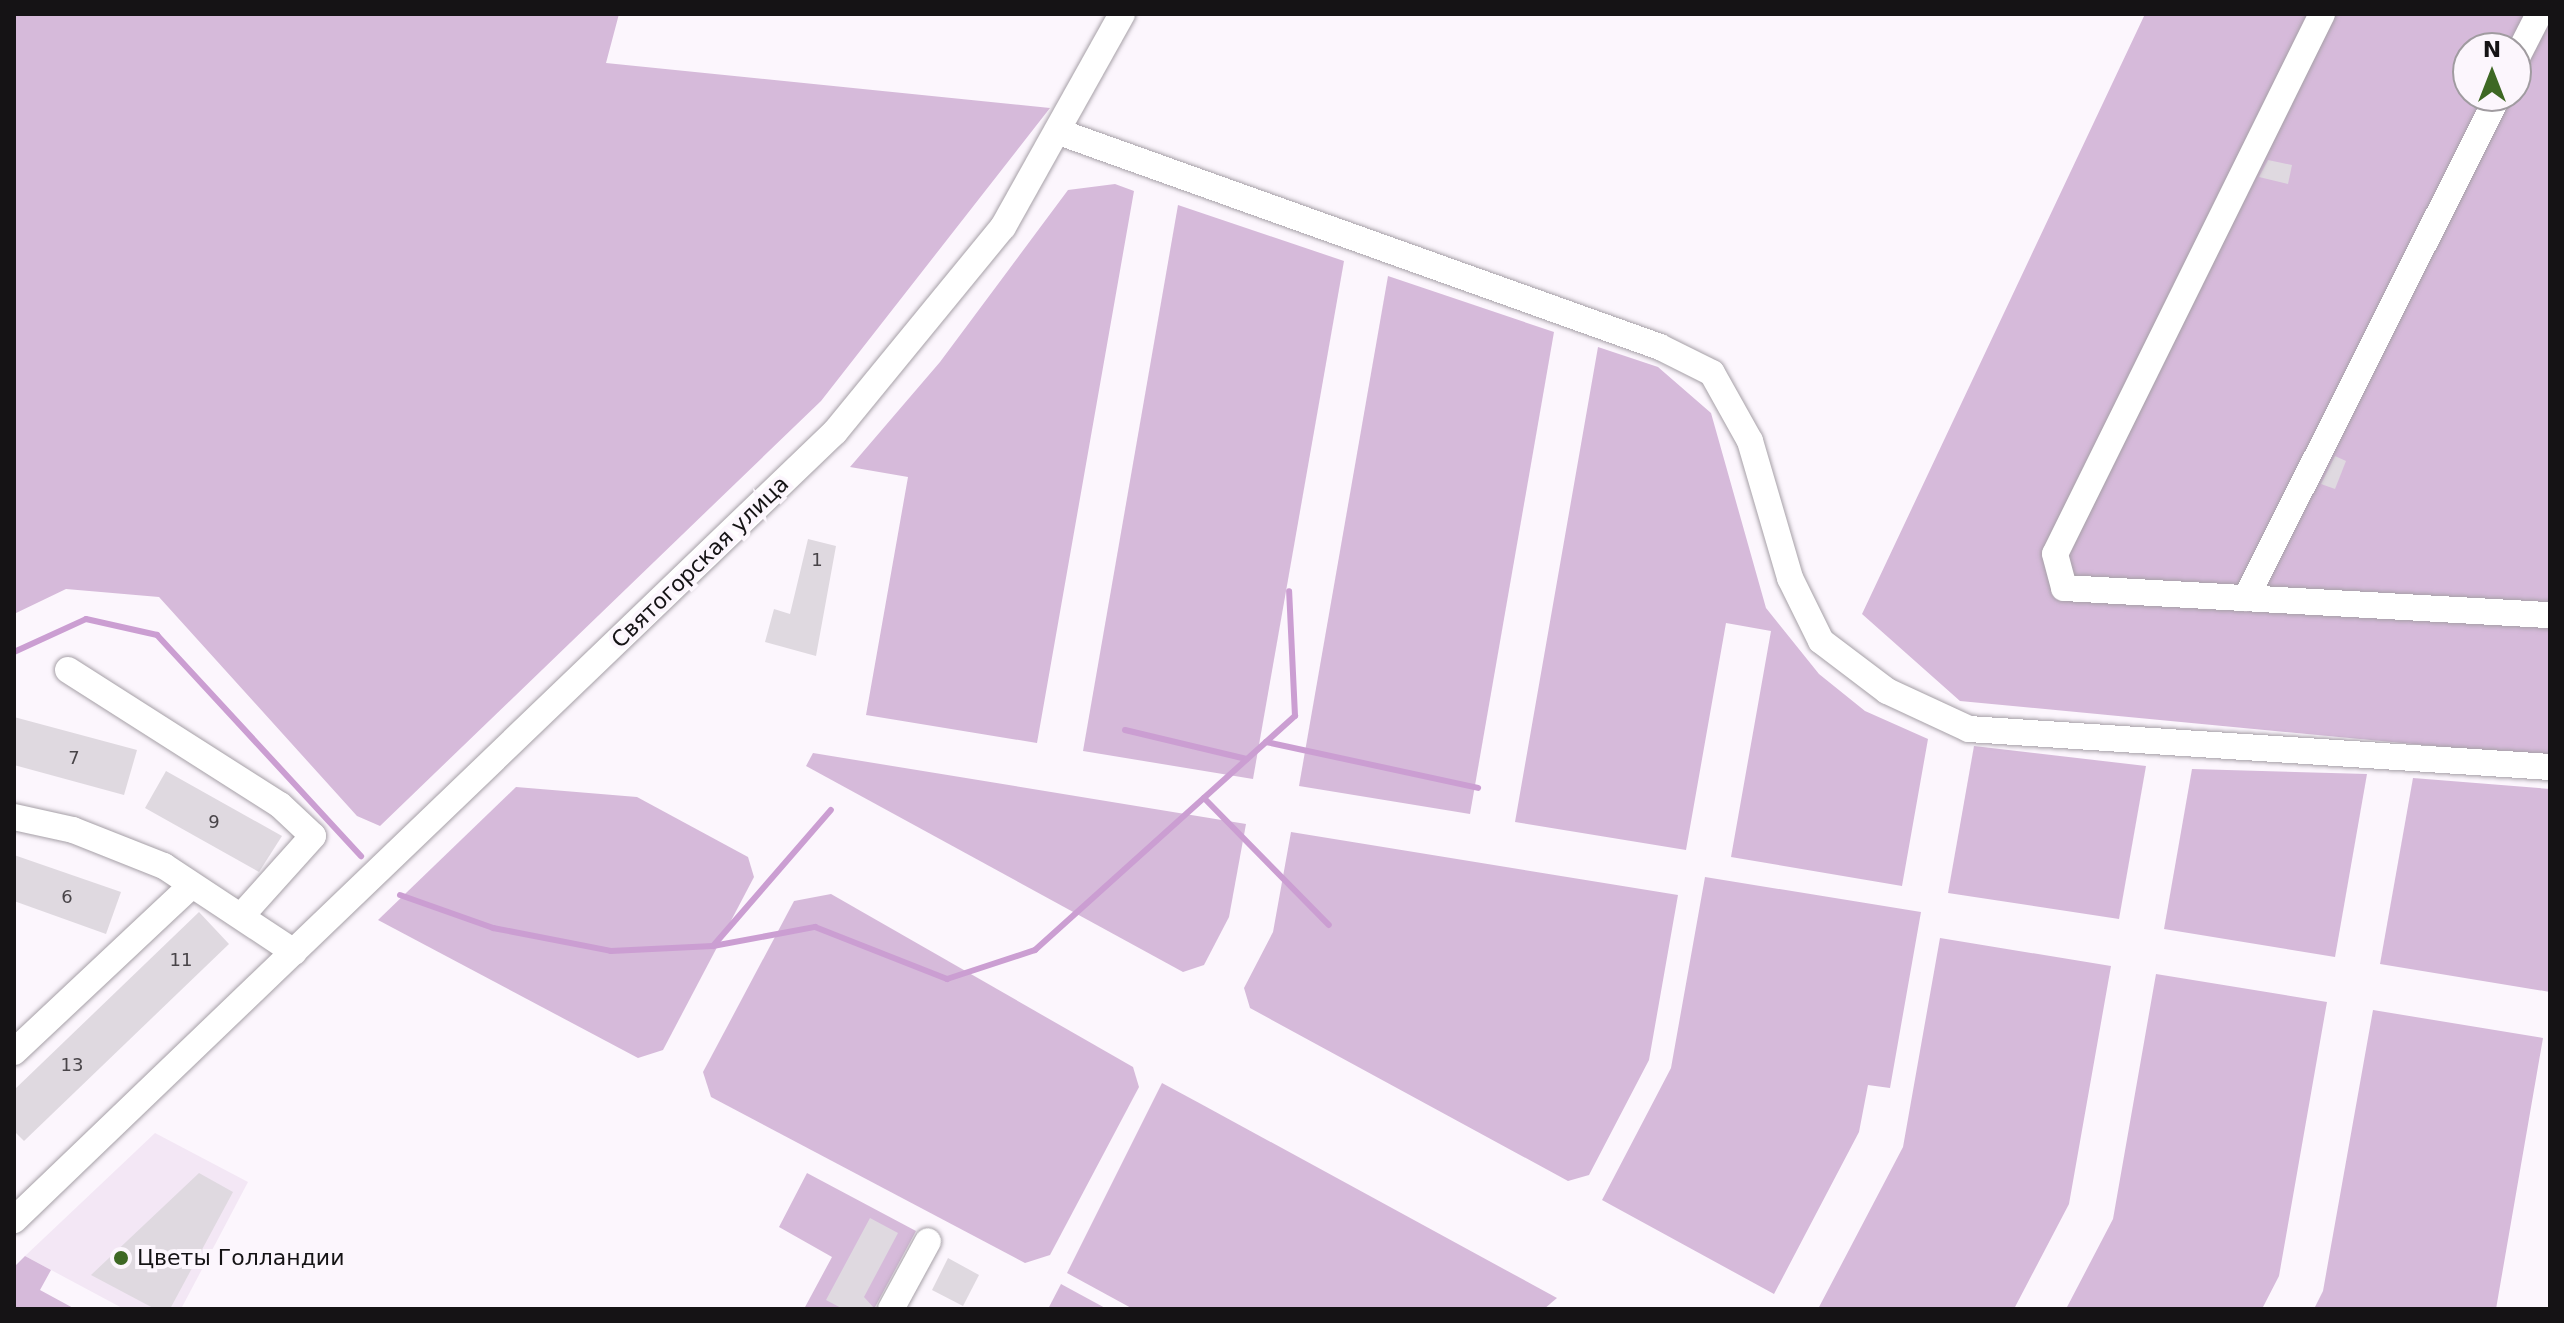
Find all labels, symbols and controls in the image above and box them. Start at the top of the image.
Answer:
north arrow [2452,32,2532,112]
text: N [2483,37,2501,62]
street label: Святогорская улица [606,471,794,653]
house number: 1 [811,549,823,571]
house number: 7 [68,747,80,769]
house number: 9 [208,811,220,833]
house number: 6 [61,886,73,908]
house number: 11 [170,949,192,971]
house number: 13 [61,1054,83,1076]
place label: Цветы Голландии [137,1245,344,1271]
marker: Цветы Голландии [112,1249,130,1267]

